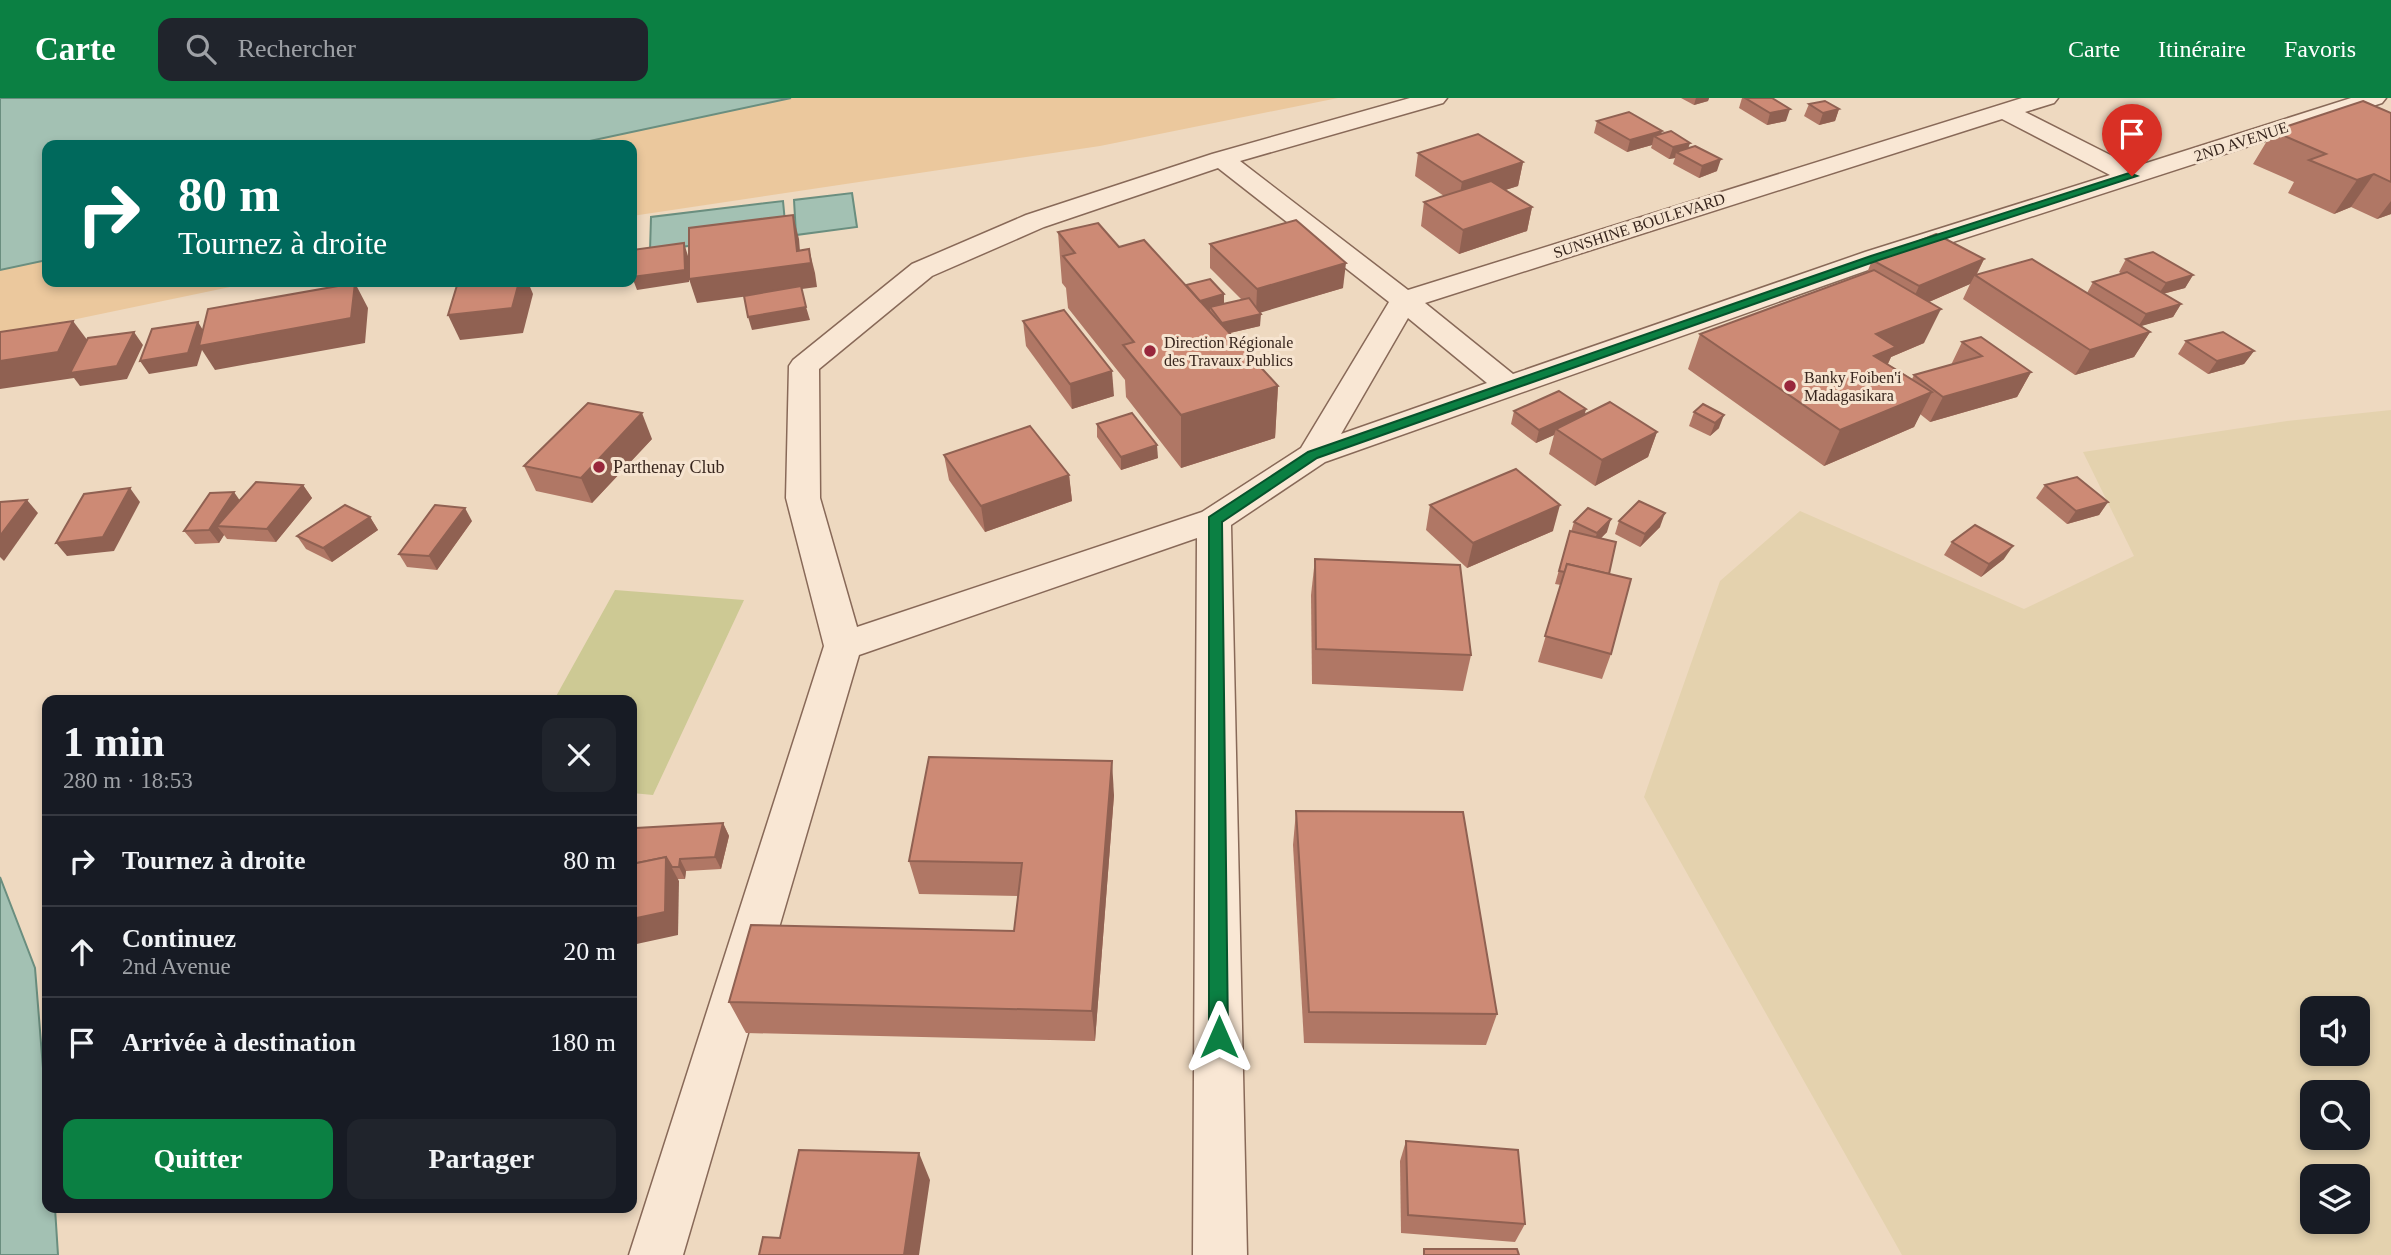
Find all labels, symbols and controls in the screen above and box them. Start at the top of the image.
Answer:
search box [158,18,648,81]
icon: search [182,30,220,68]
text: Carte [35,31,116,67]
text: Rechercher [238,34,356,63]
text: Carte [2068,36,2120,62]
text: Itinéraire [2158,36,2246,62]
text: Favoris [2284,36,2356,62]
pin [2102,104,2162,176]
icon: arrive [2113,115,2151,153]
street label: 2ND AVENUE [2192,118,2290,165]
text: 80 m [178,167,280,222]
icon: right [63,168,154,259]
street label: SUNSHINE BOULEVARD [1551,190,1727,261]
text: Tournez à droite [178,225,387,261]
place label: Direction Régionale des Travaux Publics [1164,334,1293,369]
marker: Direction Régionale des Travaux Publics [1142,343,1158,359]
place label: Banky Foiben'i Madagasikara [1804,369,1902,405]
marker: Banky Foiben'i Madagasikara [1782,378,1798,394]
place label: Parthenay Club [613,457,724,477]
marker: Parthenay Club [591,459,607,475]
button: close [542,718,616,792]
text: 1 min [63,719,165,765]
text: 280 m · 18:53 [63,768,193,793]
icon: right [63,842,101,880]
text: Tournez à droite [122,846,305,875]
text: 80 m [563,846,616,875]
text: Continuez [122,924,236,953]
icon: ahead [63,933,101,971]
text: 20 m [563,937,616,966]
text: 2nd Avenue [122,954,231,979]
map controls [2300,996,2370,1234]
button: sound [2300,996,2370,1066]
position arrow [1182,1000,1256,1074]
icon: arrive [63,1024,101,1062]
text: Arrivée à destination [122,1028,356,1057]
text: 180 m [550,1028,616,1057]
button: search [2300,1080,2370,1150]
button: Quitter [63,1119,333,1199]
button: Partager [347,1119,616,1199]
button: layers [2300,1164,2370,1234]

